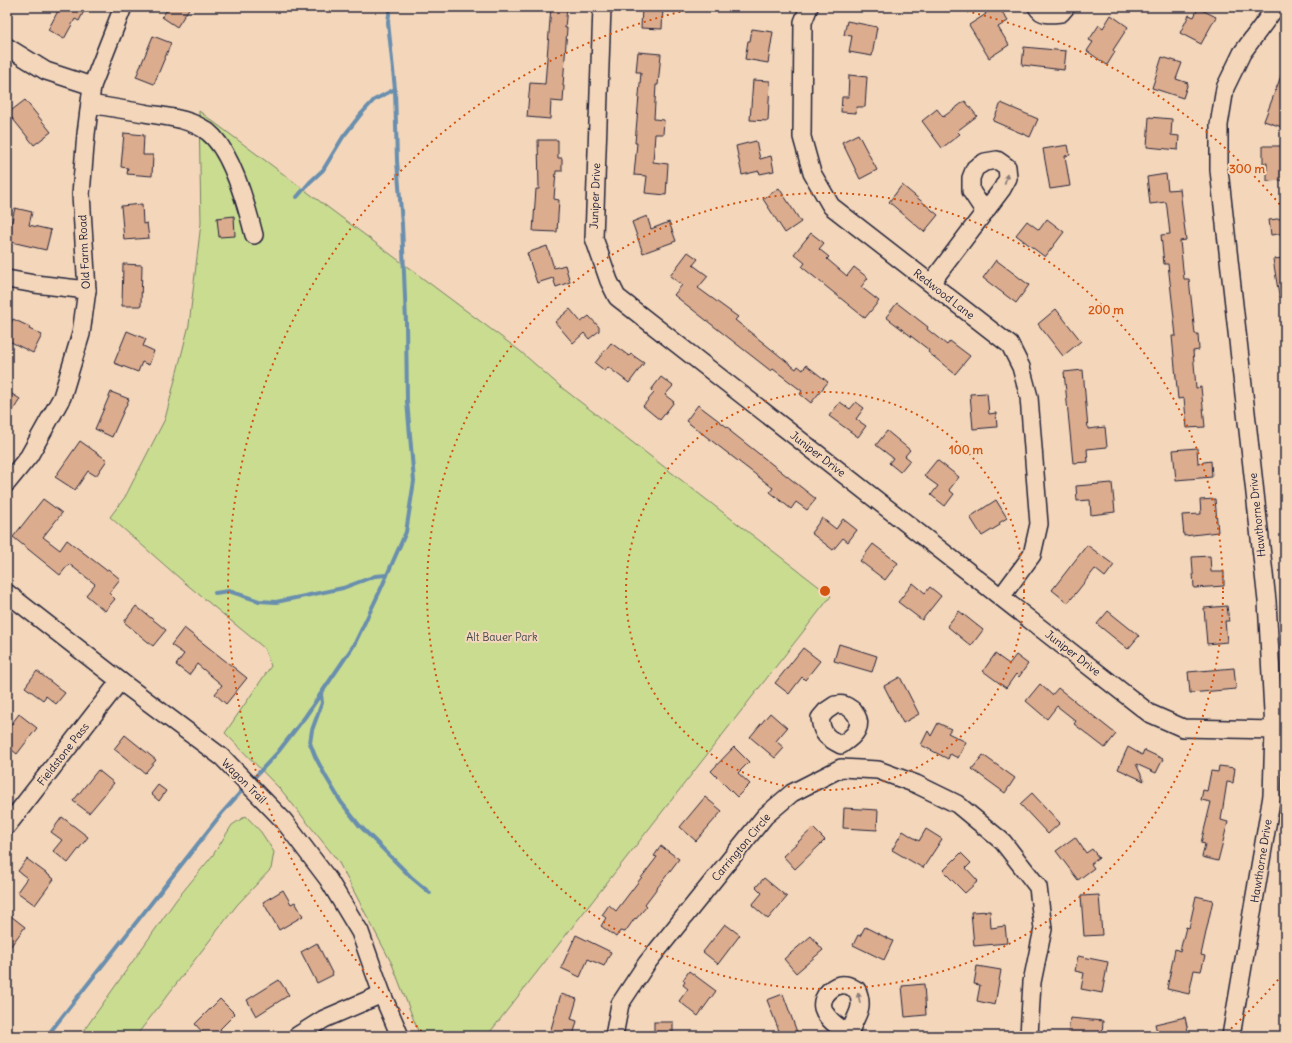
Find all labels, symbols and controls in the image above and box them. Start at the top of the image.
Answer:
text: 300 m [1229,161,1265,176]
street label: Juniper Drive [587,163,603,229]
one-way arrow [1003,173,1009,185]
street label: Old Farm Road [75,214,93,290]
street label: Redwood Lane [911,266,977,322]
text: 200 m [1088,302,1124,317]
street label: Juniper Drive [788,428,848,480]
text: 100 m [949,442,983,457]
street label: Hawthorne Drive [1246,472,1268,558]
centre of rings [818,584,832,598]
street label: Juniper Drive [1043,627,1103,679]
park label: Alt Bauer Park [466,630,538,644]
street label: Fieldstone Pass [34,720,92,788]
street label: Wagon Trail [219,756,269,806]
street label: Carrington Circle [709,810,774,884]
street label: Hawthorne Drive [1247,818,1275,904]
one-way arrow [856,992,862,1005]

